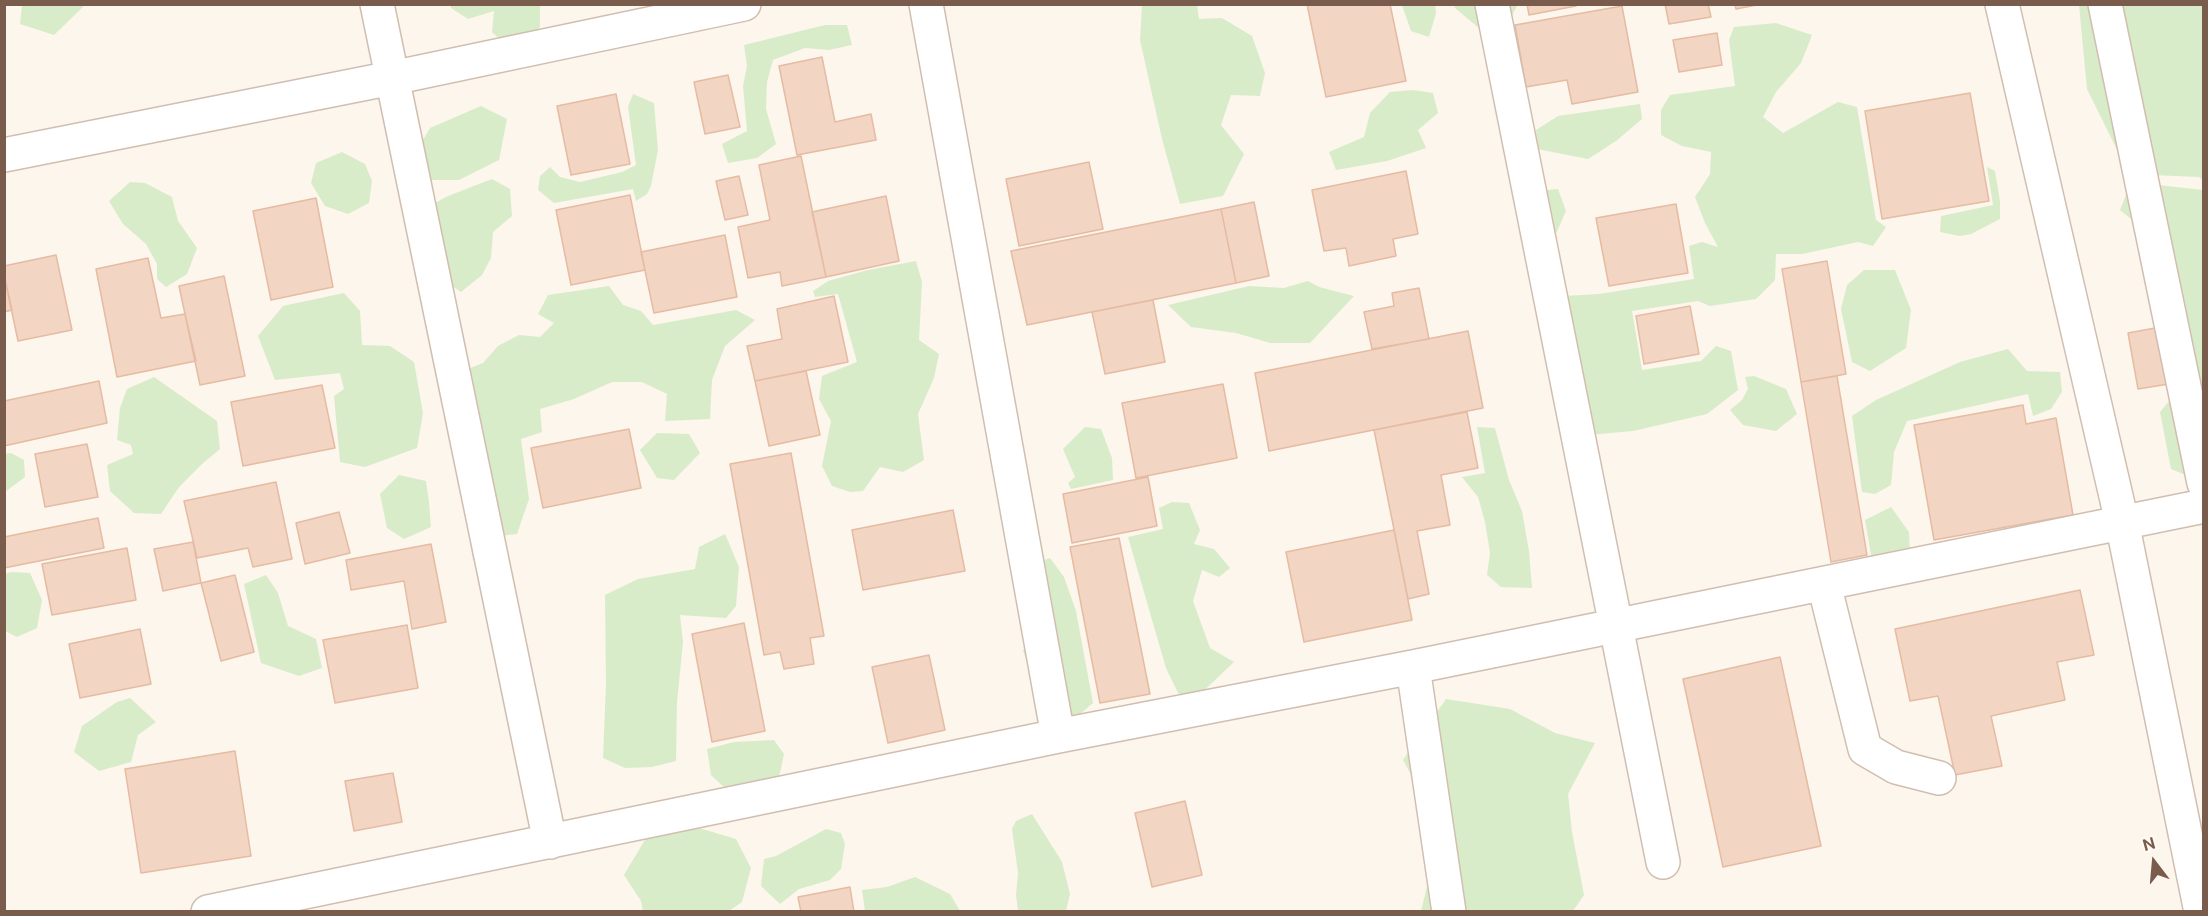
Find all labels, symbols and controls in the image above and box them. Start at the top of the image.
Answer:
north arrow [2124,832,2184,892]
text: N [2140,833,2158,855]

